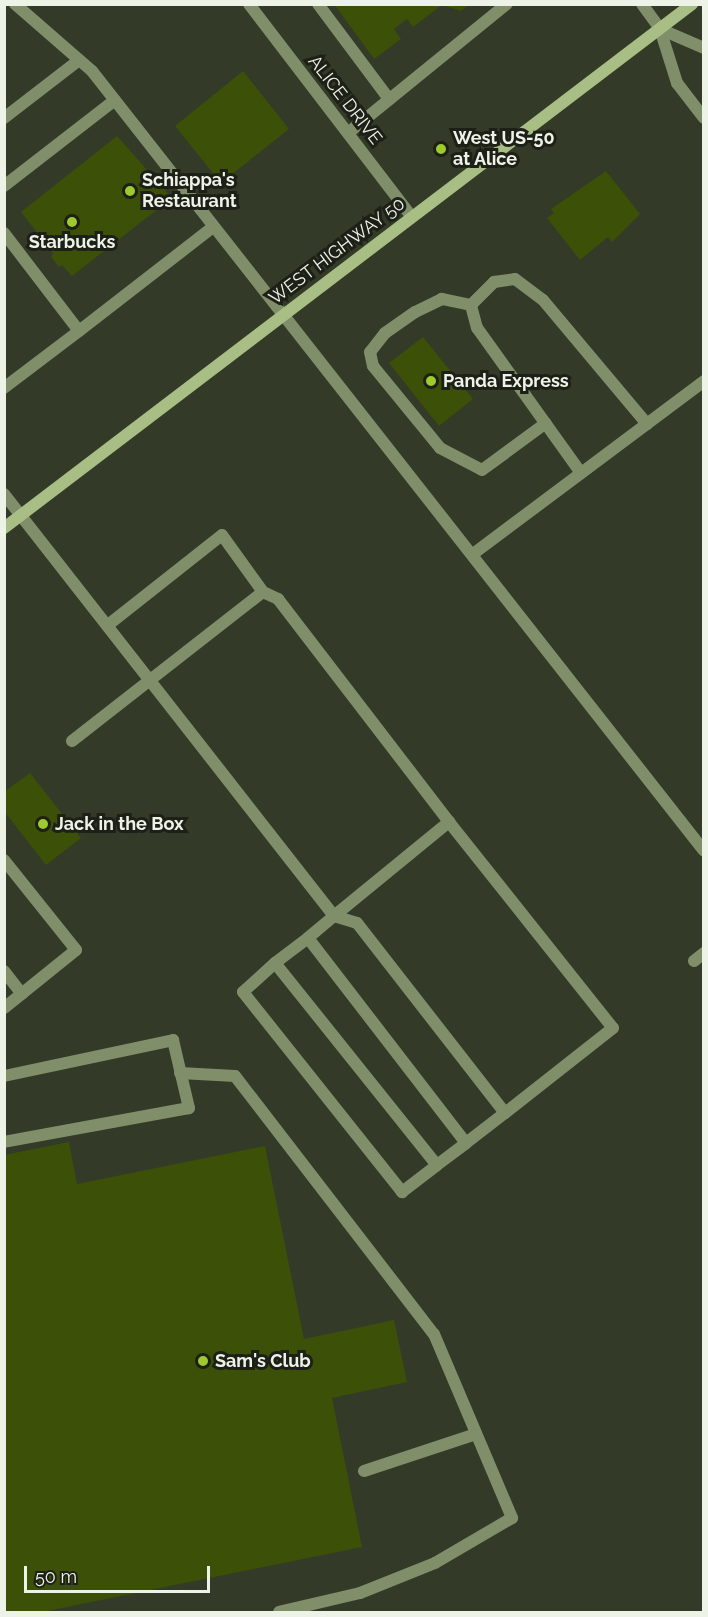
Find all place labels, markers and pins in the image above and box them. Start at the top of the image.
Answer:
place label: West US-50 at Alice [453,128,555,170]
marker: West US-50 at Alice [434,142,448,156]
place label: Schiappa's Restaurant [142,170,237,213]
marker: Schiappa's Restaurant [123,184,137,198]
marker: Starbucks [65,215,79,229]
place label: Starbucks [29,231,115,253]
place label: Panda Express [443,370,569,392]
marker: Panda Express [424,374,438,388]
place label: Jack in the Box [55,813,183,835]
marker: Jack in the Box [36,817,50,831]
place label: Sam's Club [215,1350,311,1372]
marker: Sam's Club [196,1354,210,1368]

